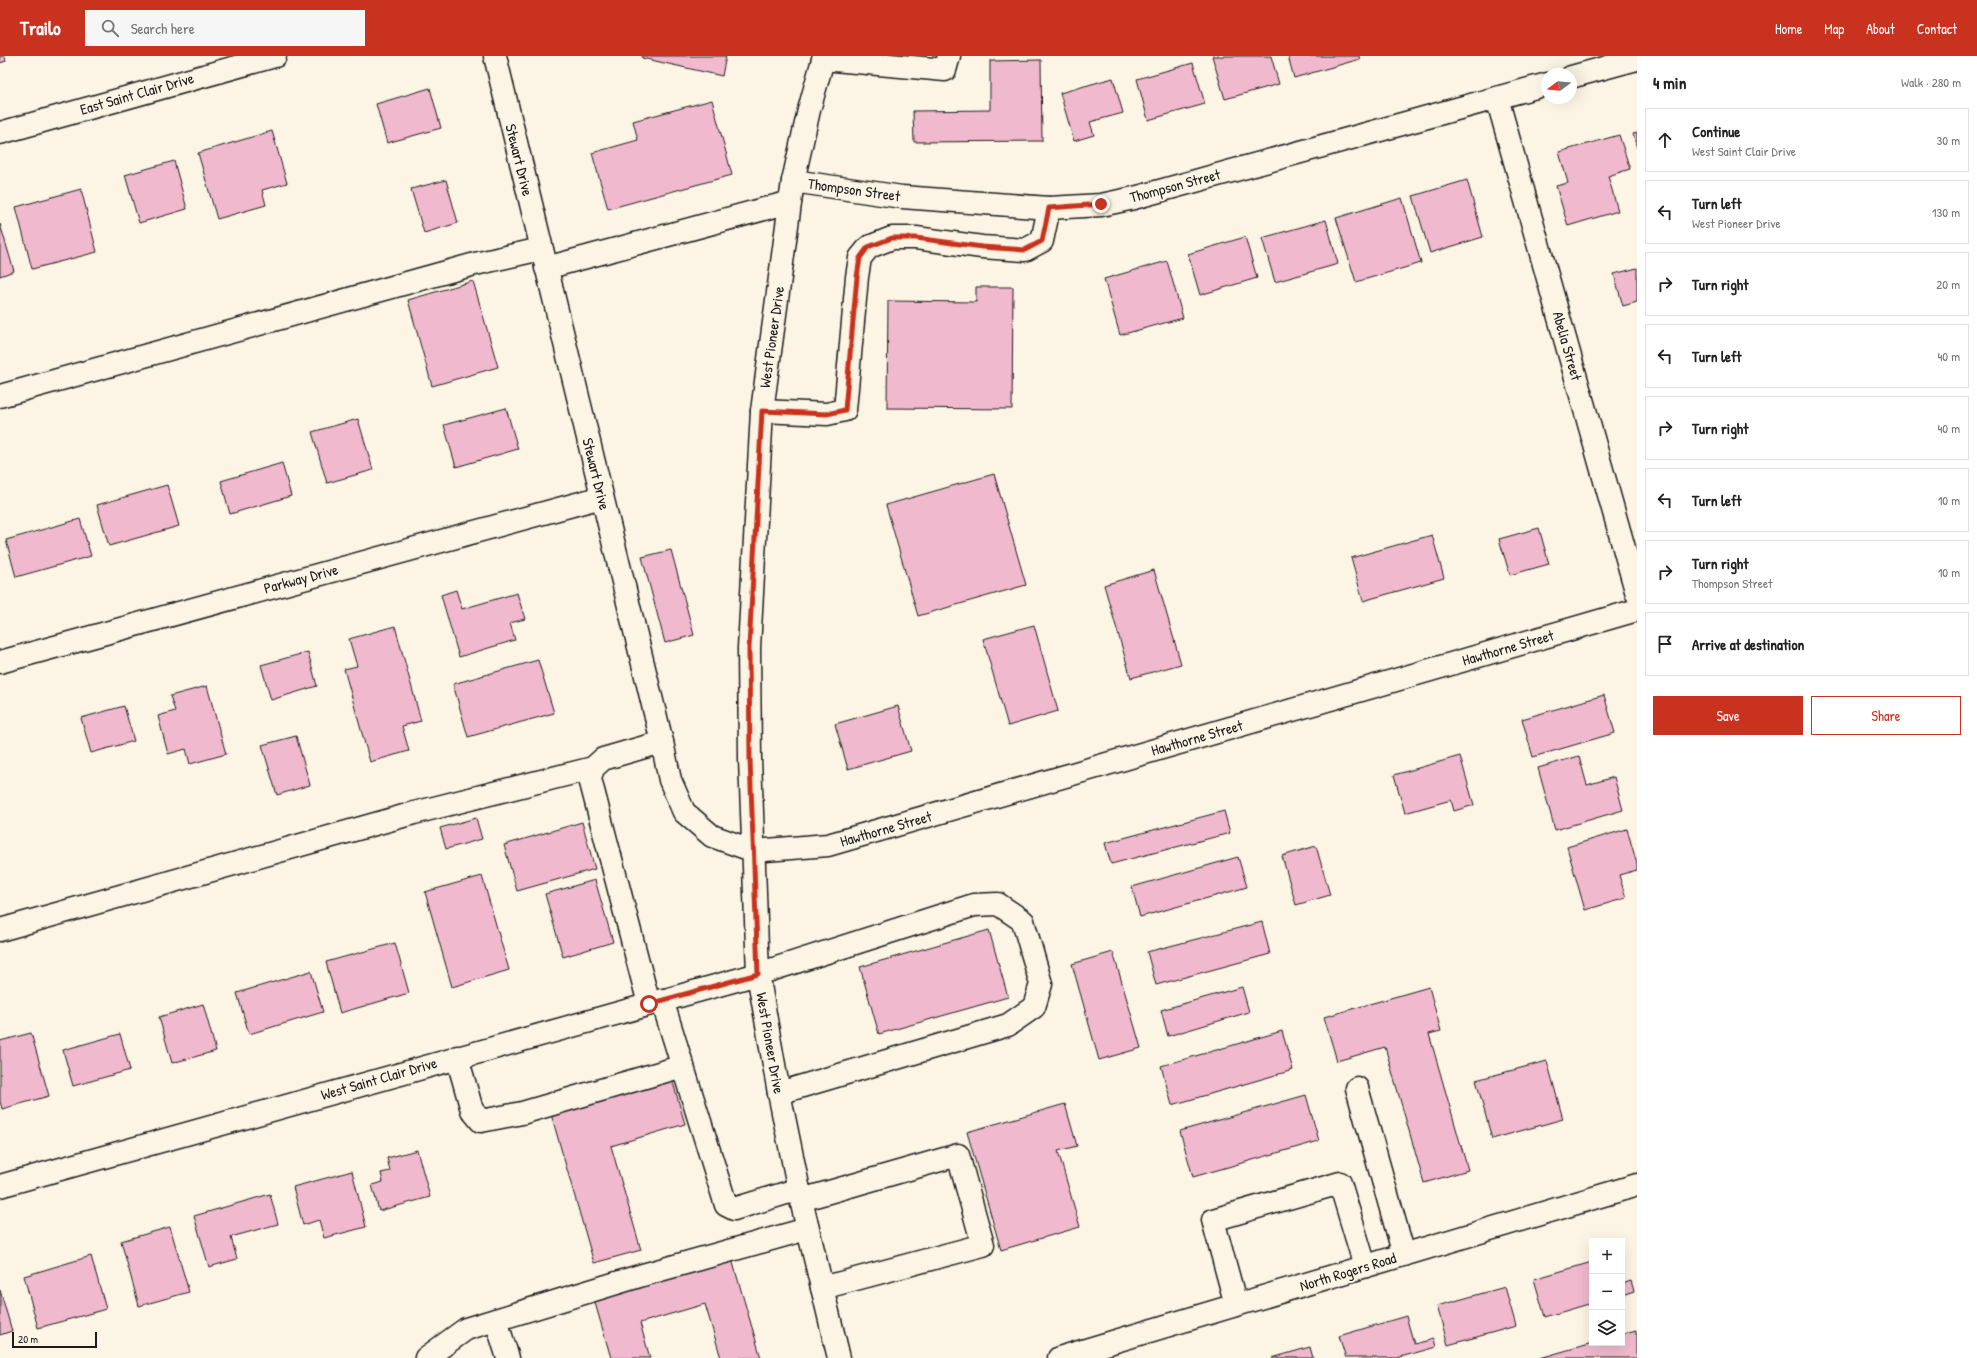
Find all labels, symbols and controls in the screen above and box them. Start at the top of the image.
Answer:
search box [85,10,365,46]
text: Trailo [20,15,61,41]
icon: search [99,17,121,39]
text: Search here [131,18,195,39]
text: Home [1775,19,1802,38]
text: Map [1824,19,1844,38]
text: About [1866,19,1895,38]
text: Contact [1917,19,1957,38]
street label: East Saint Clair Drive [78,67,196,120]
north arrow [1541,68,1577,104]
text: 4 min [1653,71,1686,94]
text: Walk · 280 m [1901,73,1961,91]
text: Continue [1692,121,1740,142]
street label: Stewart Drive [500,122,539,198]
icon: ahead [1654,129,1676,151]
text: 30 m [1937,131,1960,149]
text: West Saint Clair Drive [1692,142,1796,160]
street label: Thompson Street [1127,163,1223,208]
street label: Thompson Street [807,173,902,206]
text: Turn left [1692,193,1742,214]
route end [1092,195,1110,213]
icon: left [1654,201,1676,223]
text: 130 m [1932,203,1960,221]
text: West Pioneer Drive [1692,214,1781,232]
icon: right [1654,273,1676,295]
text: Turn right [1692,274,1748,295]
text: 20 m [1936,275,1960,293]
street label: West Pioneer Drive [754,285,789,389]
street label: Abelia Street [1548,309,1588,384]
icon: left [1654,345,1676,367]
text: Turn left [1692,346,1742,367]
text: 40 m [1937,347,1960,365]
icon: right [1654,417,1676,439]
text: Turn right [1692,418,1748,439]
text: 40 m [1937,419,1960,437]
street label: Stewart Drive [577,436,616,512]
icon: left [1654,489,1676,511]
text: Turn left [1692,490,1742,511]
text: 10 m [1938,491,1960,509]
text: Turn right [1692,553,1748,574]
street label: Parkway Drive [261,559,340,598]
icon: right [1654,561,1676,583]
text: 10 m [1938,563,1960,581]
text: Thompson Street [1692,574,1773,592]
street label: Hawthorne Street [1460,624,1557,671]
icon: arrive [1654,633,1676,655]
text: Arrive at destination [1692,634,1804,655]
button: Save [1653,696,1803,735]
button: Share [1811,696,1961,735]
street label: Hawthorne Street [1149,714,1246,761]
street label: Hawthorne Street [838,805,935,852]
street label: West Pioneer Drive [751,991,790,1095]
route start [640,995,658,1013]
street label: West Saint Clair Drive [318,1052,439,1105]
map controls [1589,1238,1625,1346]
button: + [1589,1238,1625,1274]
street label: North Rogers Road [1297,1247,1399,1296]
button: − [1589,1274,1625,1310]
button: layers [1589,1310,1625,1346]
scale bar [12,1330,97,1349]
text: 20 m [18,1332,38,1346]

